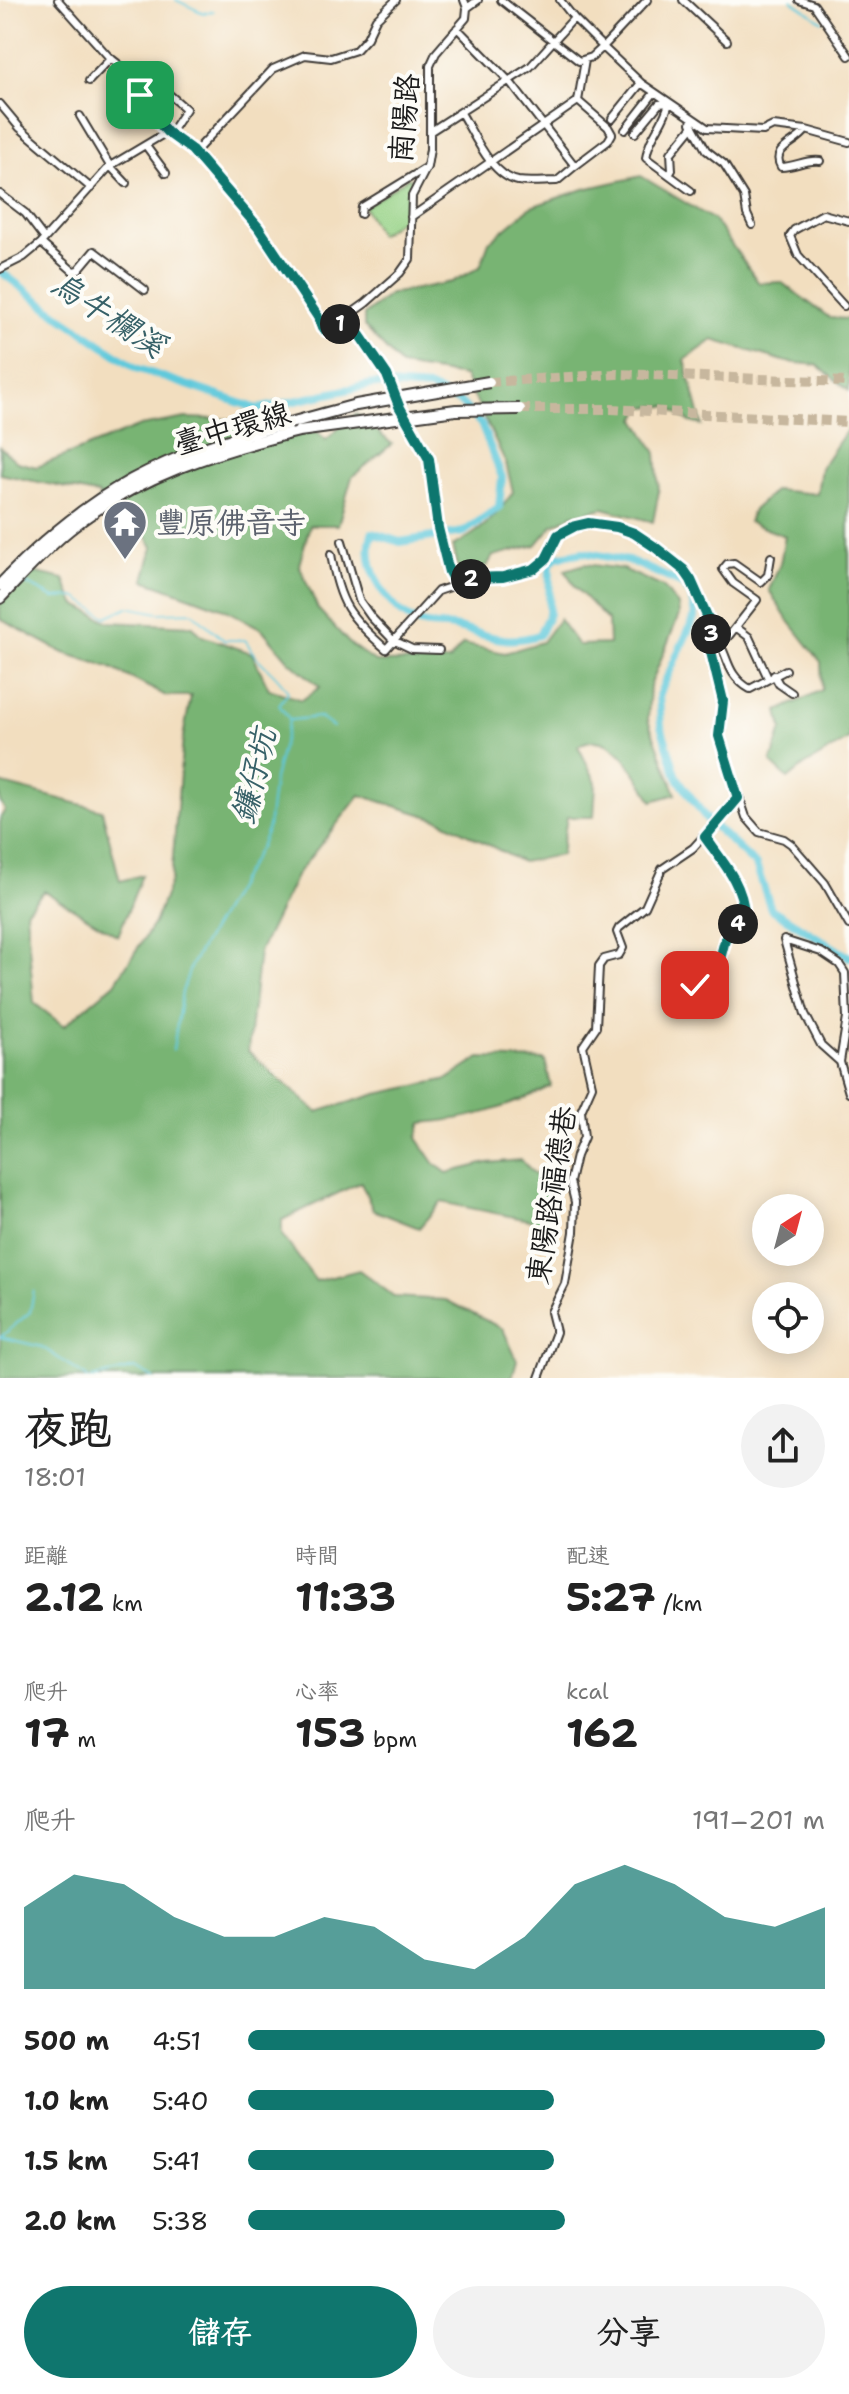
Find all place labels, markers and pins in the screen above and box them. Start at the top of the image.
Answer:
pin [106,61,174,129]
pin: 1 [320,304,360,344]
temple icon: 豐原佛音寺 [101,498,149,561]
place label: 豐原佛音寺 [156,502,306,543]
pin: 2 [451,559,491,599]
pin: 3 [691,614,731,654]
pin: 4 [718,904,758,944]
pin [661,951,729,1019]

